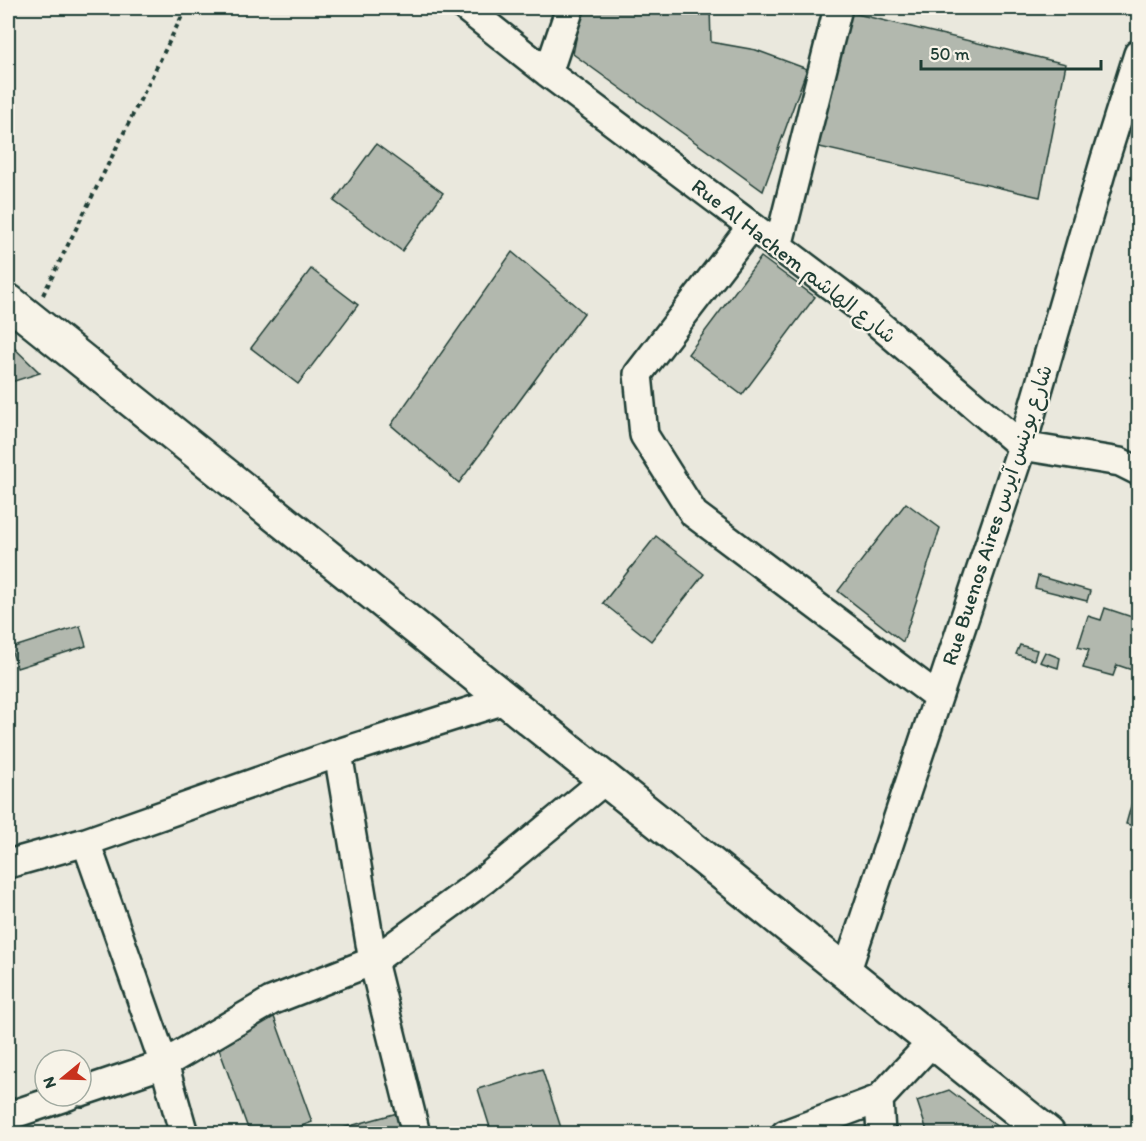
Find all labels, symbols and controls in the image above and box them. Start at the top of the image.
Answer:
scale bar [921,33,1101,71]
text: 50 m [930,43,970,65]
street label: Rue Al Hachem شارع الهاشم [684,173,902,351]
street label: Rue Buenos Aires شارع بوينس آيرس [936,361,1060,669]
north arrow [33,1048,93,1108]
text: N [39,1075,60,1091]

